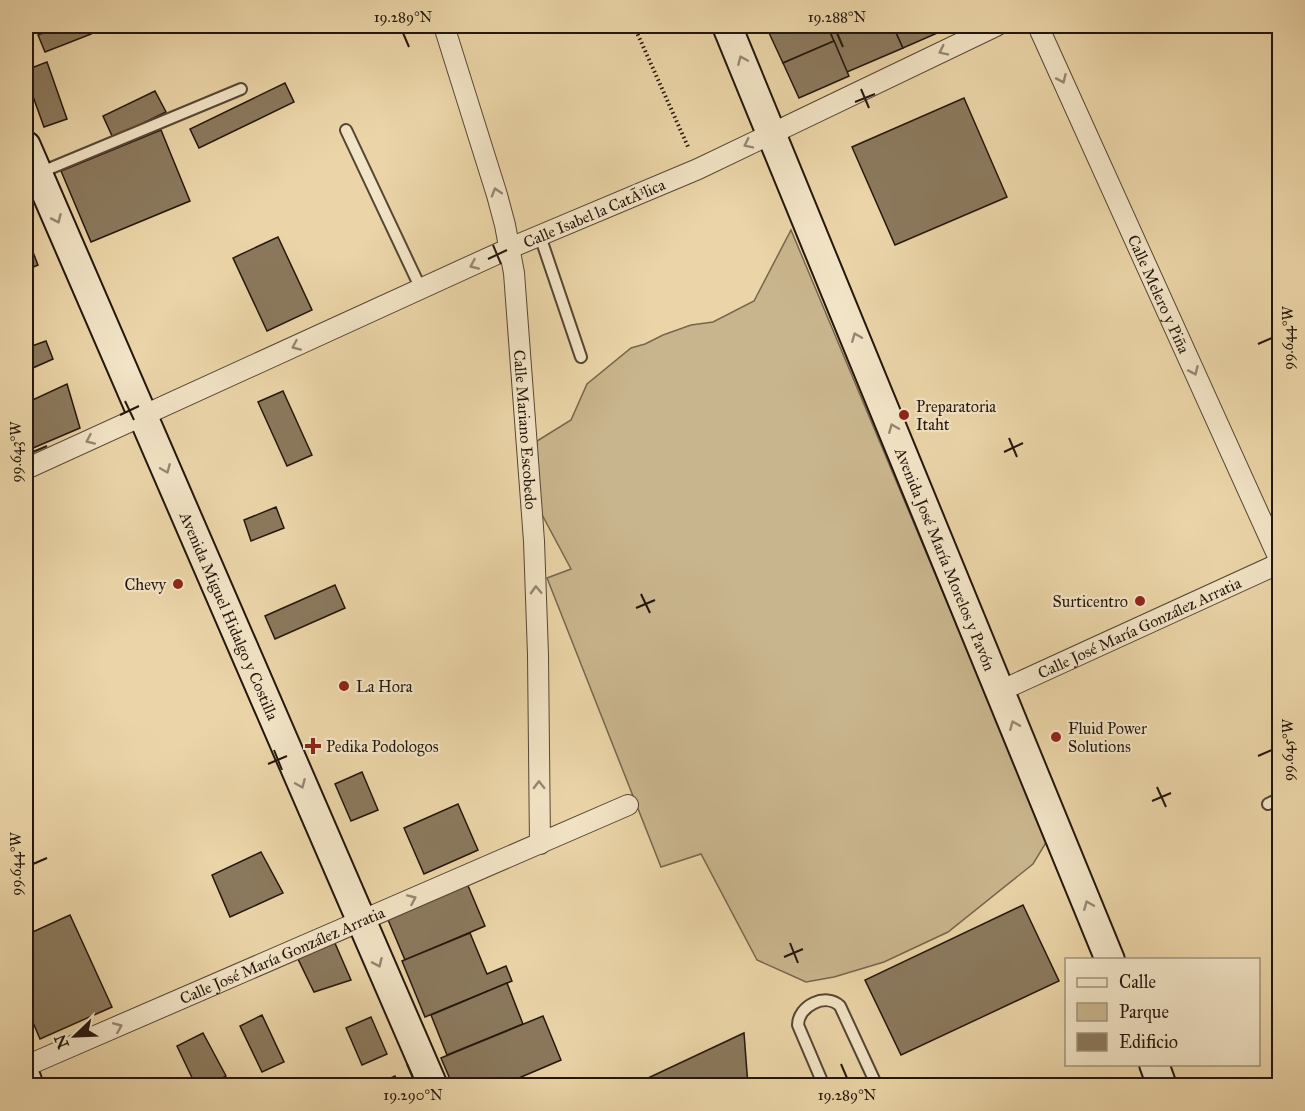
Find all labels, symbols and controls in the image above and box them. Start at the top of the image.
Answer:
text: 19.289°N [374,8,433,26]
text: 19.288°N [808,8,867,26]
one-way arrow [938,43,949,55]
one-way arrow [737,55,749,66]
one-way arrow [1055,72,1067,83]
one-way arrow [744,137,755,149]
street label: Calle Isabel la CatÃ³lica [520,174,668,252]
one-way arrow [491,187,503,198]
one-way arrow [50,213,62,224]
street label: Calle Melero y Piña [1124,232,1194,356]
one-way arrow [469,258,480,270]
text: 99.644°W [1279,306,1297,370]
one-way arrow [851,332,863,343]
one-way arrow [292,338,303,350]
street label: Calle Mariano Escobedo [510,349,541,510]
one-way arrow [1187,365,1199,376]
place label: Preparatoria Itaht [916,397,996,434]
marker: Preparatoria Itaht [897,408,911,422]
text: 99.643°W [7,421,25,482]
one-way arrow [888,423,900,434]
one-way arrow [85,432,96,444]
street label: Avenida José María Morelos y Pavón [891,444,999,674]
one-way arrow [159,463,171,474]
street label: Avenida Miguel Hidalgo y Costilla [175,508,282,723]
street label: Calle José María González Arratia [1035,573,1244,683]
place label: Chevy [124,575,166,594]
marker: Chevy [171,577,185,591]
one-way arrow [529,586,542,595]
place label: Surticentro [1053,592,1128,611]
marker: Surticentro [1133,594,1147,608]
place label: La Hora [356,677,413,696]
marker: La Hora [337,679,351,693]
text: 99.645°W [1279,718,1297,781]
place label: Fluid Power Solutions [1068,719,1147,756]
one-way arrow [1009,720,1021,731]
marker: Fluid Power Solutions [1049,730,1063,744]
marker: Pedika Podologos [304,737,322,755]
place label: Pedika Podologos [326,737,439,757]
one-way arrow [294,777,306,788]
one-way arrow [533,781,545,790]
text: 99.644°W [7,832,25,896]
one-way arrow [406,895,417,907]
one-way arrow [1083,901,1095,912]
street label: Calle José María González Arratia [177,903,388,1008]
one-way arrow [371,956,383,967]
legend [1065,958,1260,1066]
text: Calle [1119,971,1156,993]
text: Parque [1119,1001,1169,1024]
north arrow [45,1006,105,1066]
one-way arrow [111,1022,122,1034]
text: N [50,1031,73,1052]
text: Edificio [1119,1031,1178,1053]
text: 19.290°N [383,1086,443,1104]
text: 19.289°N [818,1086,877,1104]

